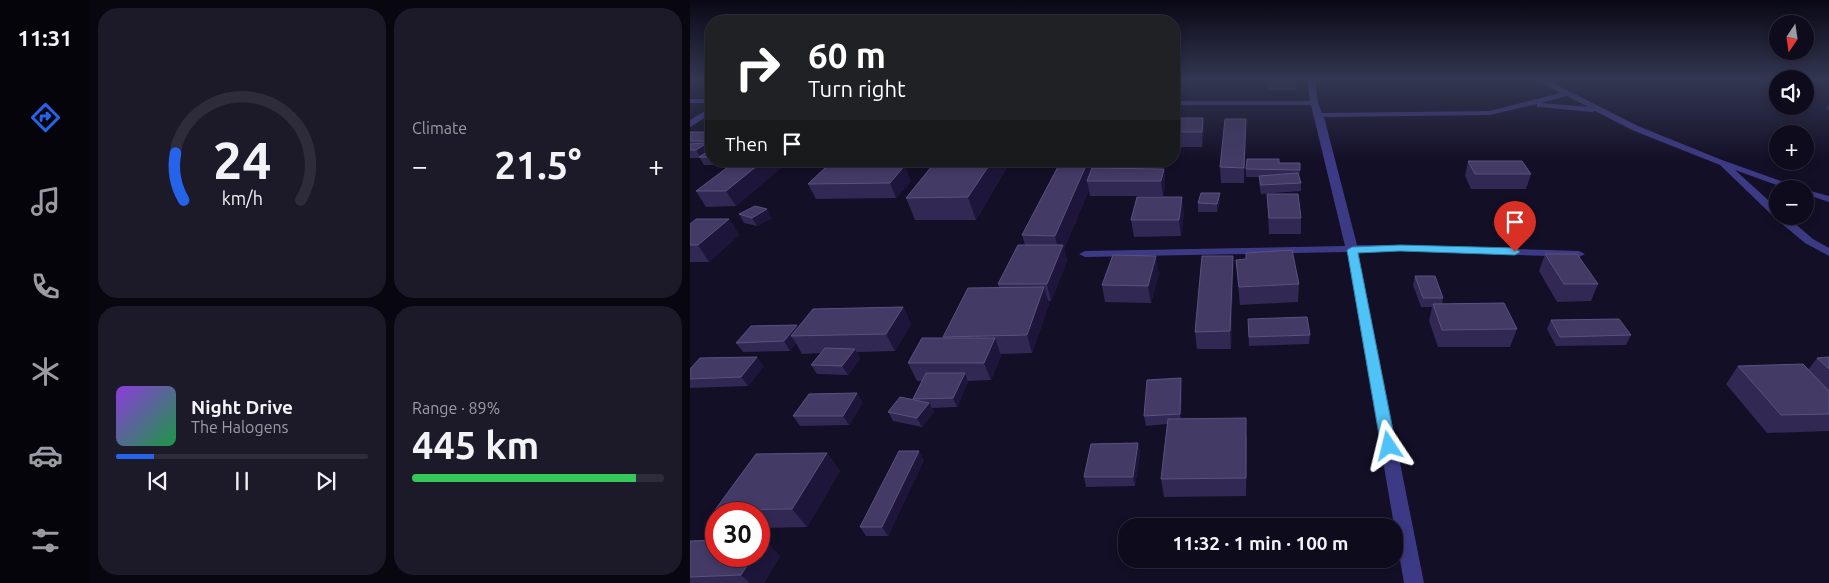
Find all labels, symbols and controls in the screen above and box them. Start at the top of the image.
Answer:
north arrow [1769,15,1814,60]
map controls [1769,15,1814,225]
text: 11:31 [17,25,73,50]
icon: right [725,35,790,100]
text: 60 m [808,35,886,75]
button: sound [1769,70,1814,115]
text: Turn right [808,76,906,101]
icon: directions [28,100,63,135]
text: Climate [412,119,467,137]
button: + [1769,125,1814,170]
icon: arrive [778,130,806,158]
text: 24 [213,131,271,189]
text: Then [725,133,768,155]
text: 21.5° [494,144,582,186]
text: − [412,150,428,181]
text: + [648,150,664,181]
button: − [1769,180,1814,225]
icon: music [28,184,63,219]
text: km/h [221,188,263,208]
pin [1494,201,1536,252]
icon: arrive [1501,208,1529,236]
icon: phone [28,269,63,304]
icon: climate [28,354,63,389]
text: Night Drive [191,396,293,418]
text: Range · 89% [412,399,500,417]
text: The Halogens [191,418,289,436]
position arrow [1362,419,1414,471]
text: 445 km [412,424,539,466]
icon: car [28,438,63,473]
icon: previous [144,467,172,495]
icon: pause [228,467,256,495]
icon: next [312,467,340,495]
speed limit sign: 30 [705,502,770,567]
icon: filters [28,523,63,558]
text: 11:32 · 1 min · 100 m [1173,532,1348,554]

